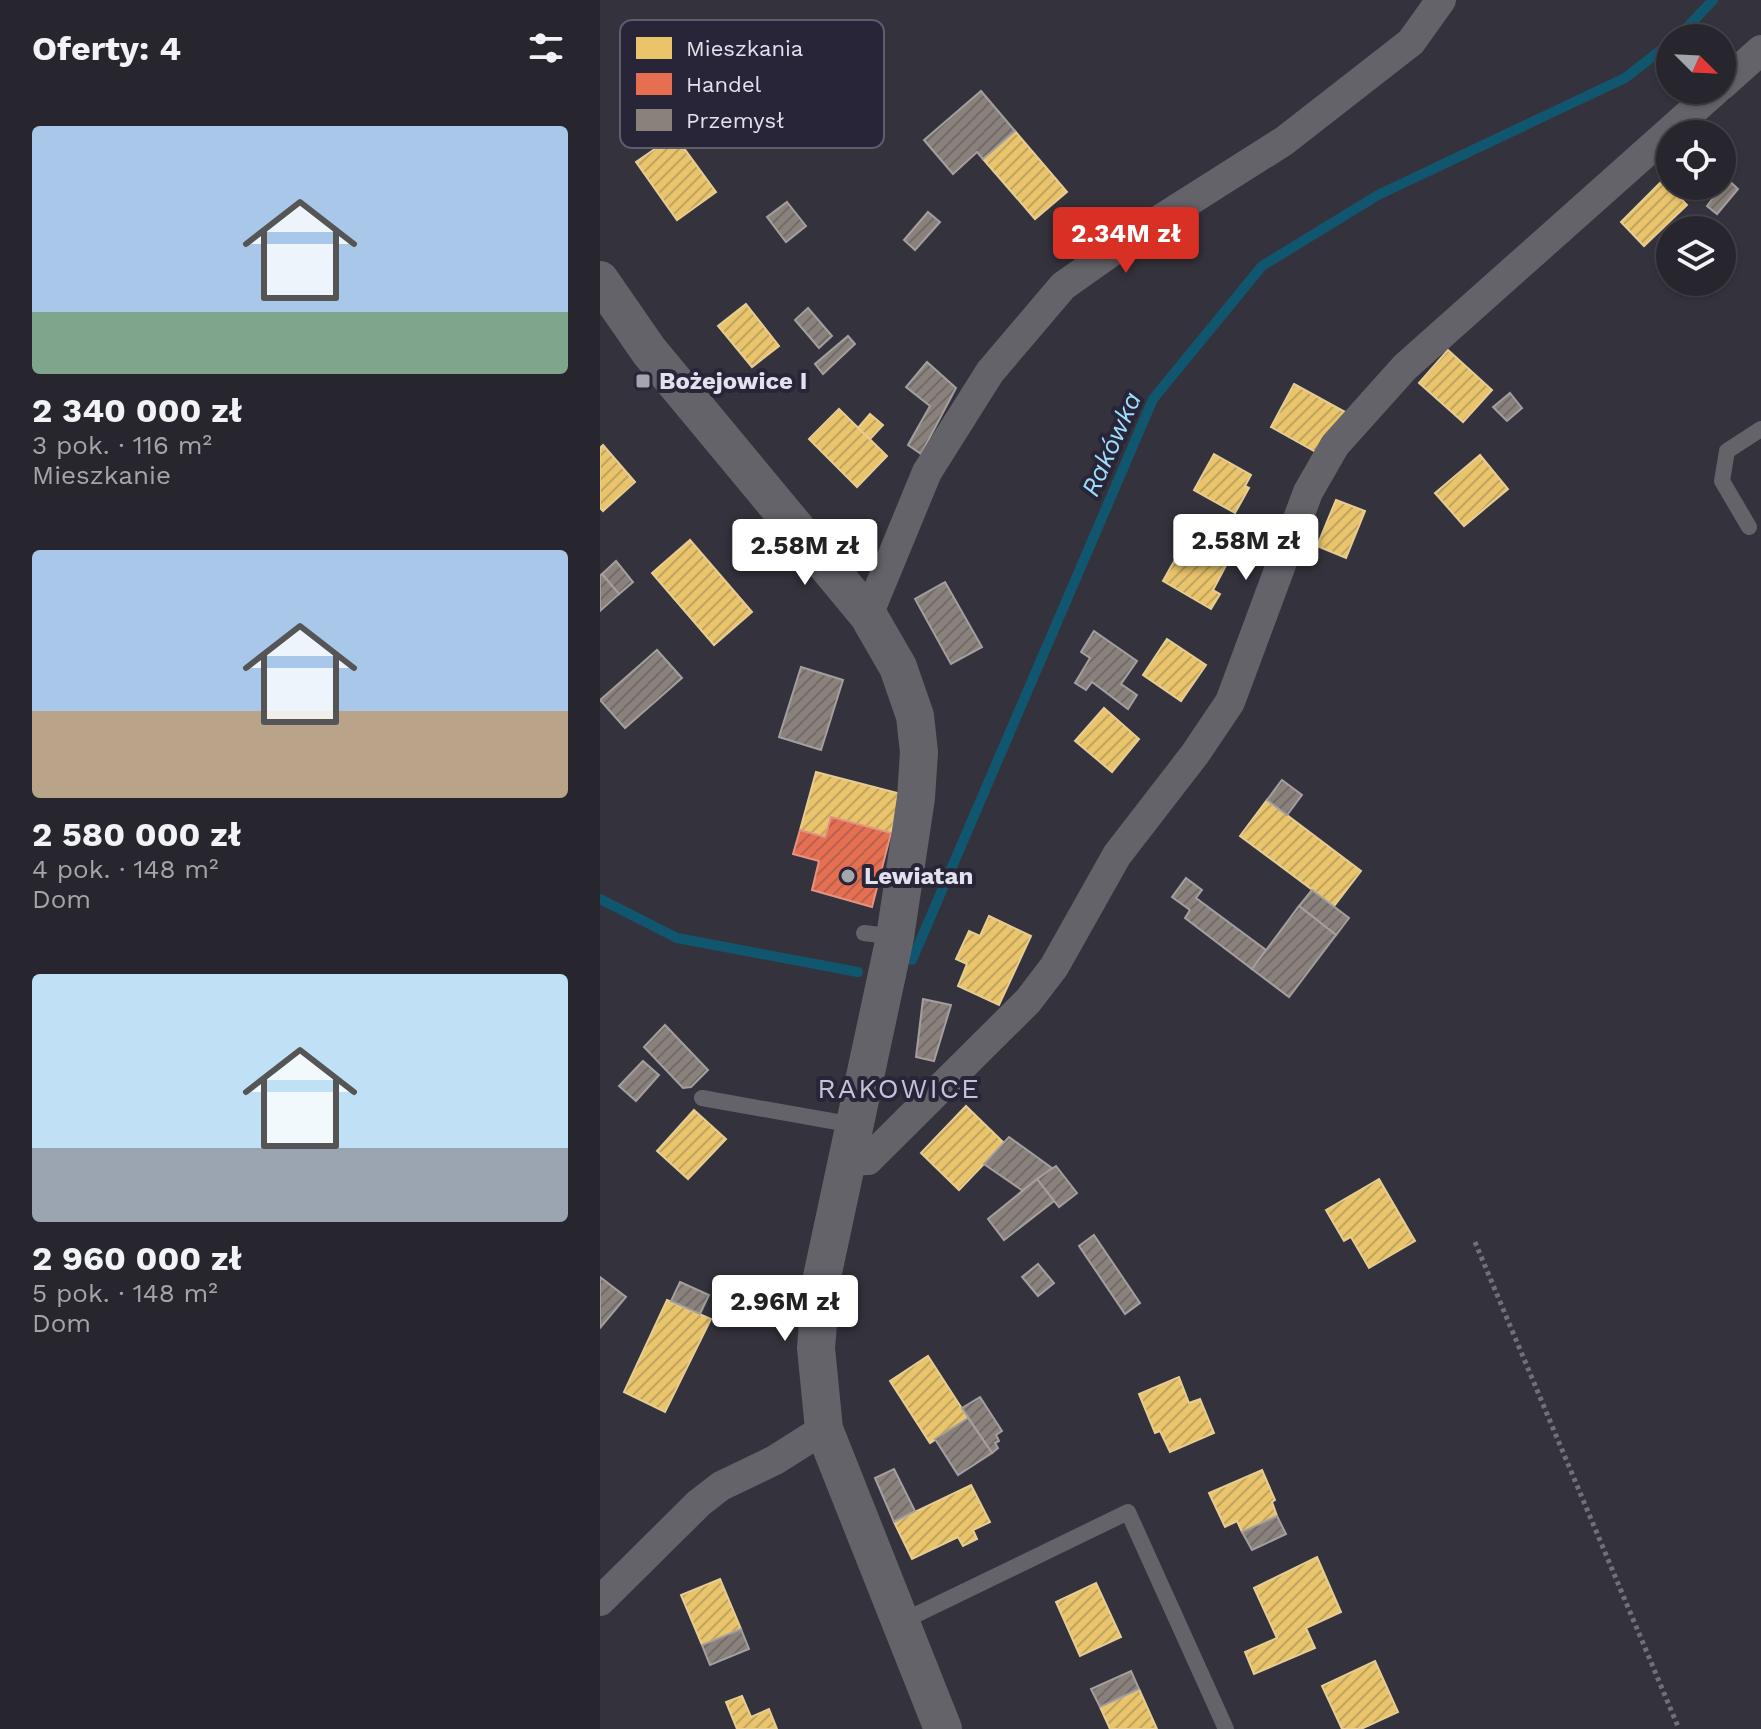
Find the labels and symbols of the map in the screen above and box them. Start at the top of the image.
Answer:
legend [620,20,884,148]
north arrow [1656,24,1736,104]
text: Mieszkania [686,36,803,61]
text: Handel [686,72,762,97]
text: Przemysł [686,108,784,133]
pin: 2.34M zł [1043,207,1209,275]
place label: Bożejowice I [659,367,807,395]
marker: Bożejowice I [634,372,652,390]
water label: Rakówka [1075,387,1147,501]
pin: 2.58M zł [1163,514,1329,582]
pin: 2.58M zł [722,519,888,587]
place label: Lewiatan [864,862,973,890]
marker: Lewiatan [839,867,857,885]
district label: RAKOWICE [817,1072,981,1105]
pin: 2.96M zł [702,1275,868,1343]

